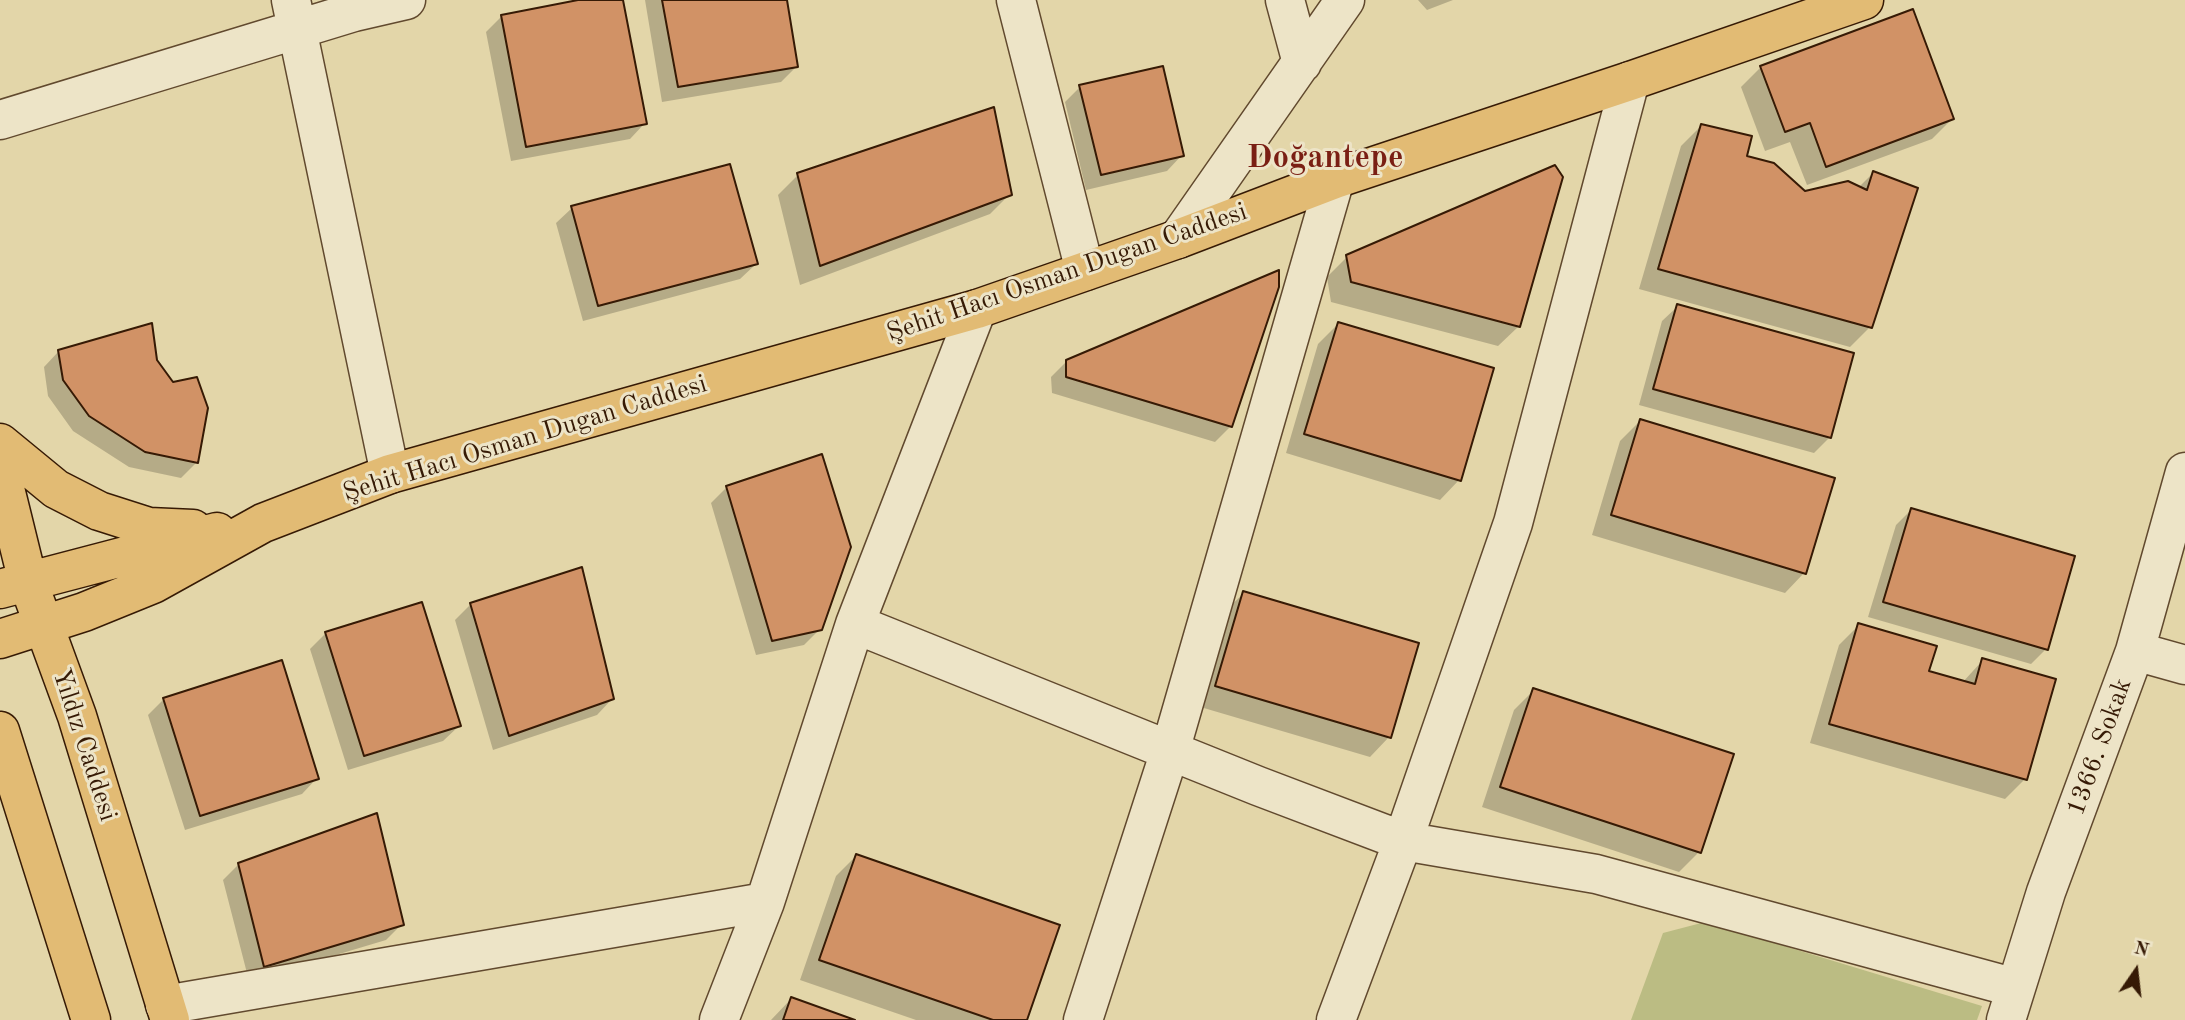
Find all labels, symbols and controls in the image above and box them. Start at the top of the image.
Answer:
district label: Doğantepe [1246,138,1404,178]
street label: Şehit Hacı Osman Dugan Caddesi [883,197,1251,349]
street label: Şehit Hacı Osman Dugan Caddesi [339,369,711,509]
street label: Yıldız Caddesi [45,665,123,825]
street label: 1366. Sokak [2061,674,2139,820]
north arrow [2101,936,2171,1006]
text: N [2132,939,2151,961]

